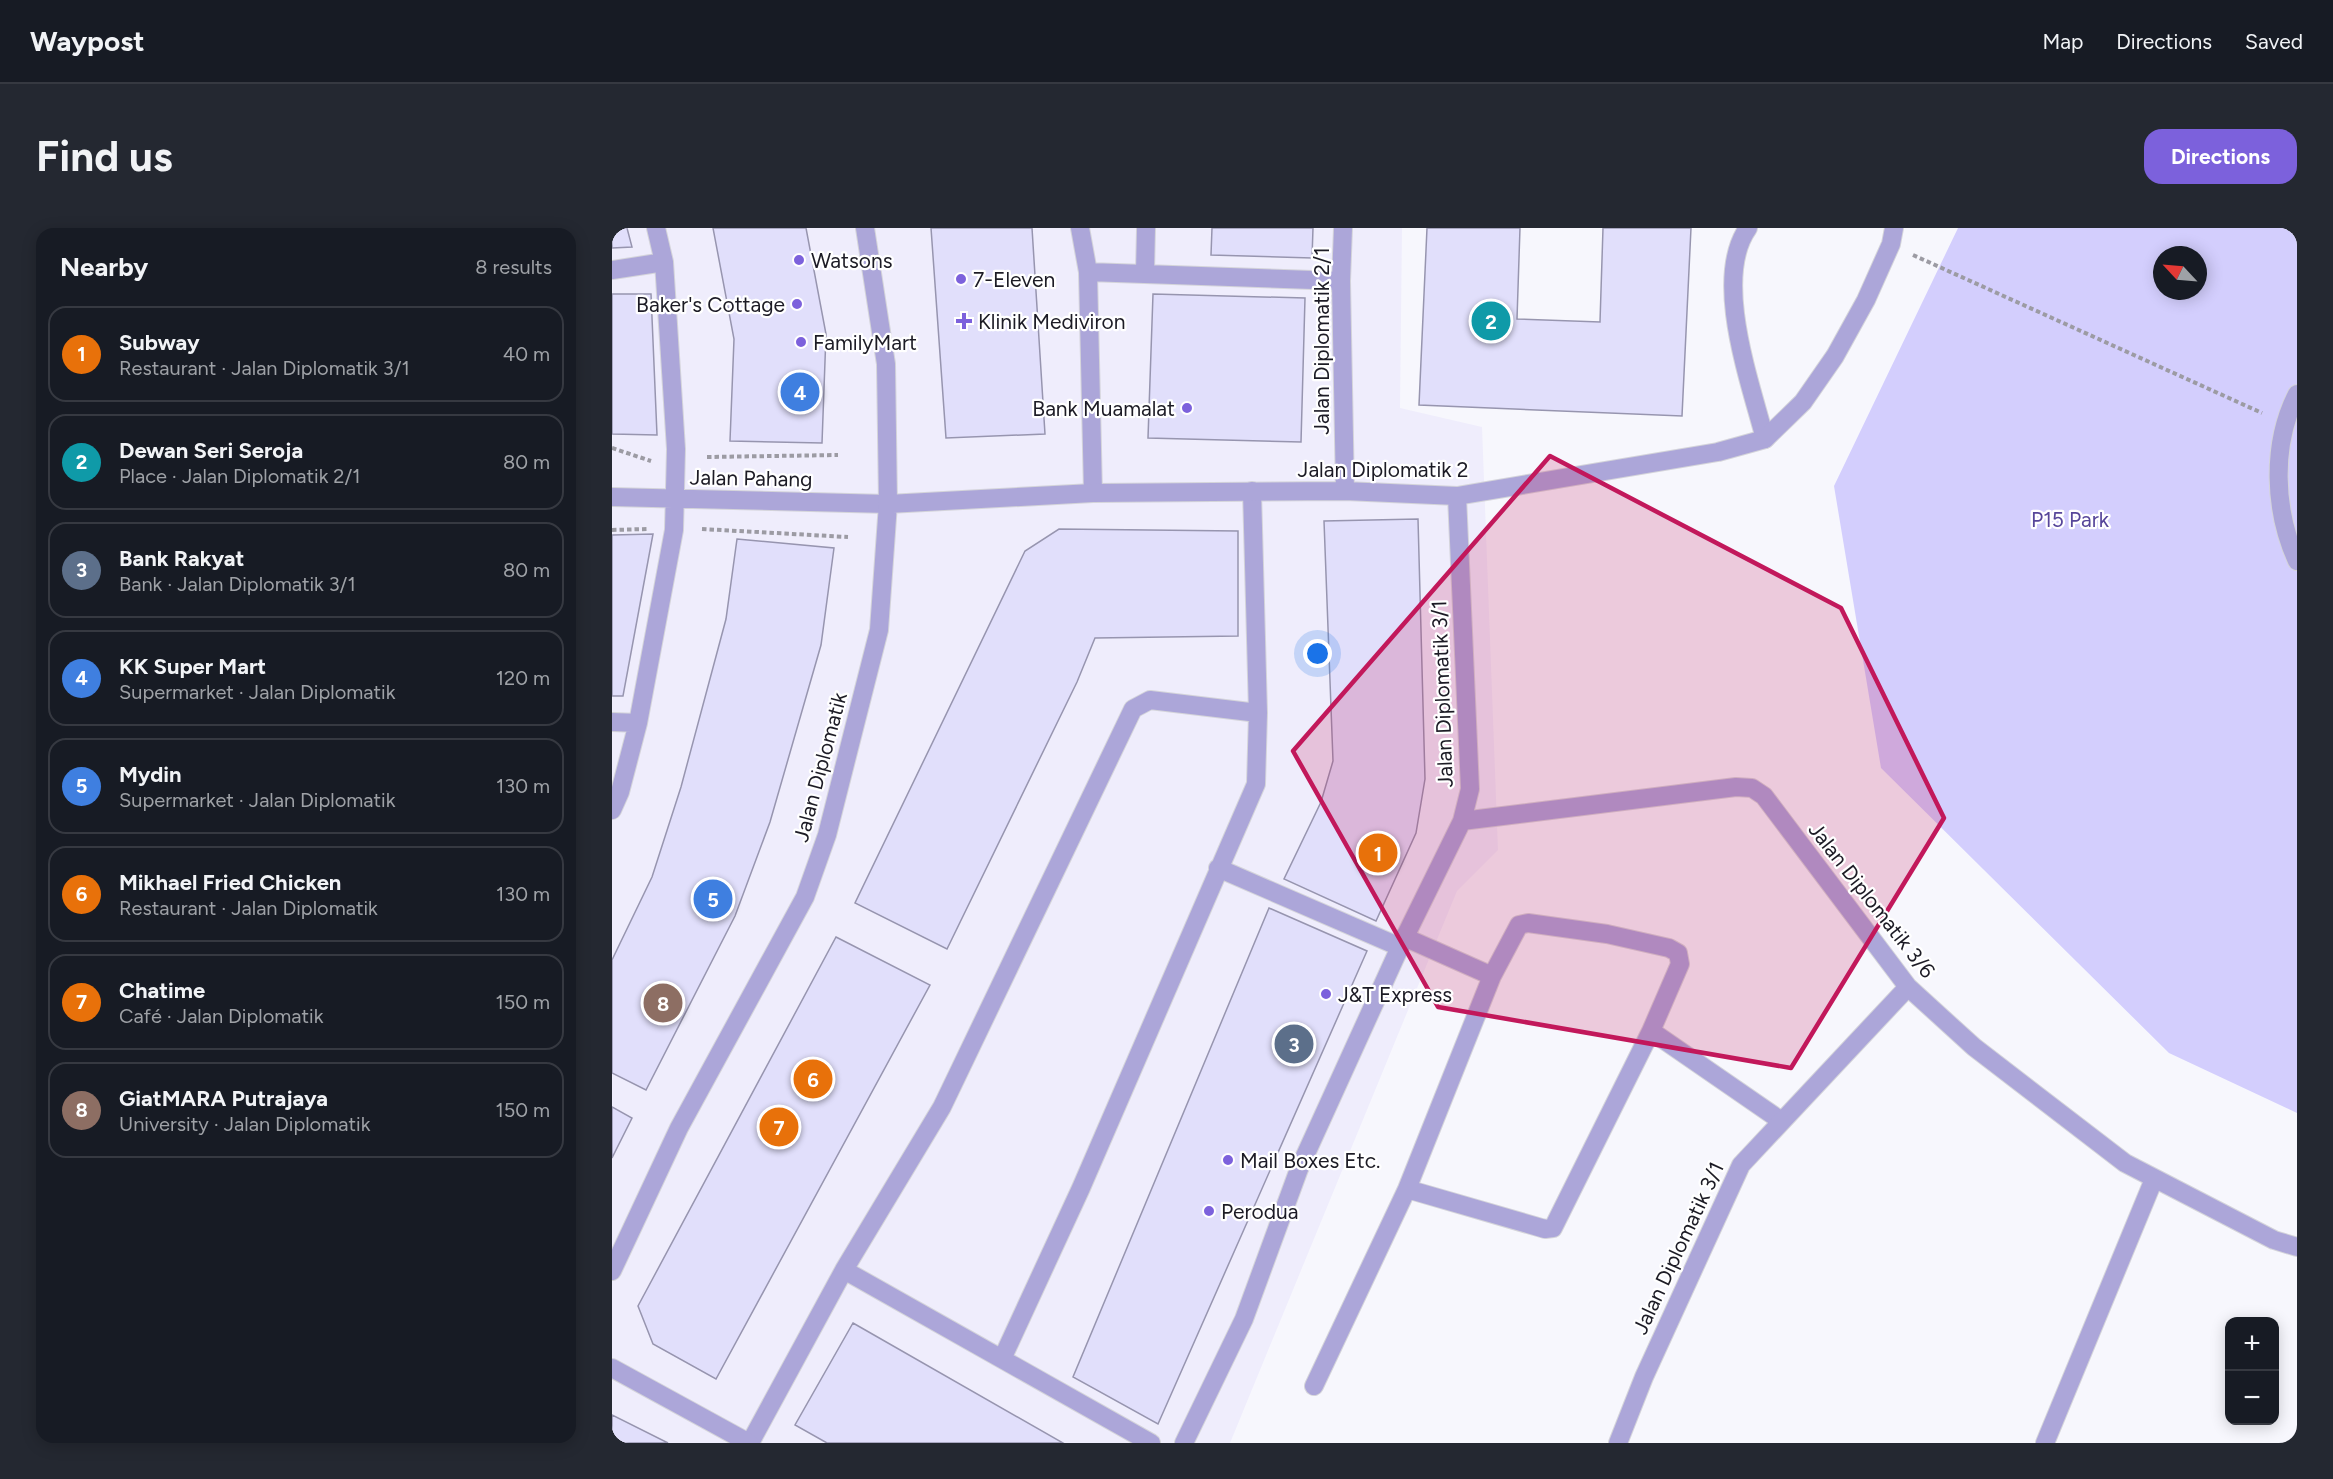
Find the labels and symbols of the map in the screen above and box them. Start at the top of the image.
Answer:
north arrow [2153,246,2207,300]
street label: Jalan Diplomatik 2/1 [1309,247,1334,435]
place label: Watsons [811,248,892,273]
marker: Watsons [792,253,806,267]
place label: 7-Eleven [973,267,1055,292]
marker: 7-Eleven [954,272,968,286]
place label: Baker's Cottage [636,292,785,317]
marker: Baker's Cottage [790,297,804,311]
pin: 2 [1472,298,1510,344]
place label: Klinik Mediviron [978,309,1125,334]
marker: Klinik Mediviron [955,312,973,330]
place label: FamilyMart [813,330,917,355]
marker: FamilyMart [794,335,808,349]
pin: 4 [780,370,819,414]
place label: Bank Muamalat [1032,396,1175,421]
marker: Bank Muamalat [1180,401,1194,415]
street label: Jalan Diplomatik 2 [1298,457,1468,482]
street label: Jalan Pahang [689,464,813,492]
park label: P15 Park [2031,507,2110,532]
street label: Jalan Diplomatik 3/1 [1426,600,1458,788]
your location [1303,639,1332,668]
street label: Jalan Diplomatik [788,689,852,845]
street label: Jalan Diplomatik 3/6 [1803,817,1941,983]
pin: 1 [1358,830,1398,876]
pin: 5 [694,876,732,922]
pin: 8 [644,980,682,1026]
place label: J&T Express [1338,982,1452,1007]
marker: J&T Express [1319,987,1333,1001]
pin: 3 [1274,1022,1314,1066]
pin: 6 [794,1056,832,1102]
pin: 7 [760,1104,798,1150]
place label: Mail Boxes Etc. [1240,1148,1380,1173]
marker: Mail Boxes Etc. [1221,1153,1235,1167]
street label: Jalan Diplomatik 3/1 [1627,1158,1729,1338]
place label: Perodua [1221,1199,1298,1224]
marker: Perodua [1202,1204,1216,1218]

